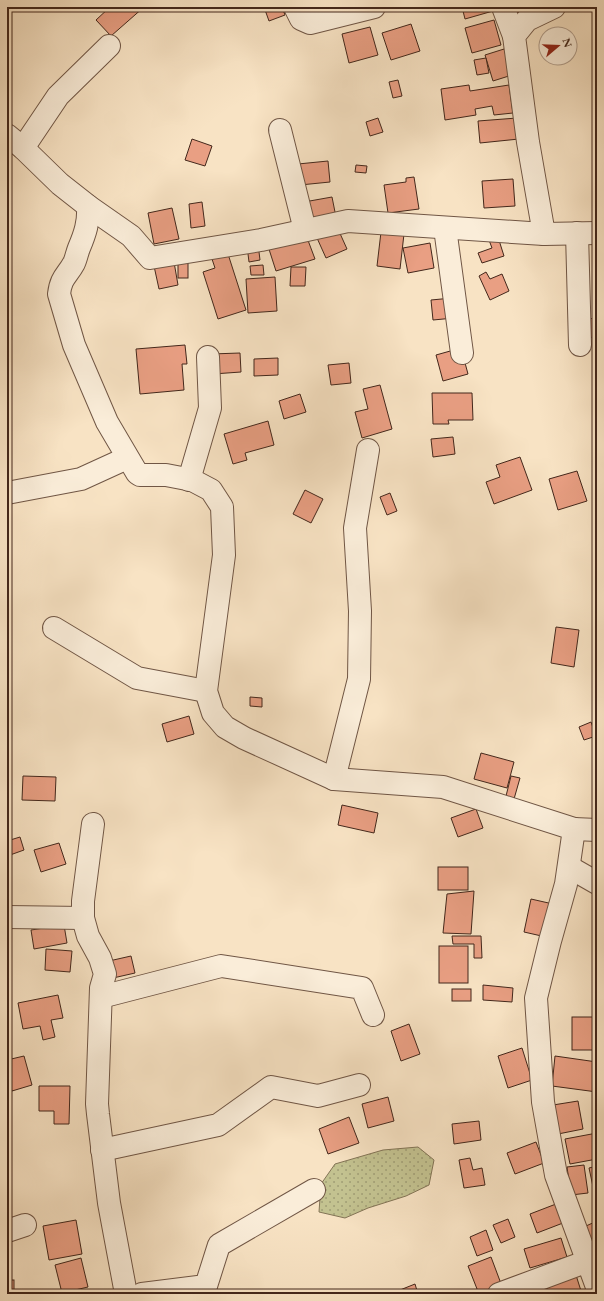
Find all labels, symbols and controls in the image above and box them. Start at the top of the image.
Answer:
north arrow [538,26,578,66]
text: N [559,36,576,49]

